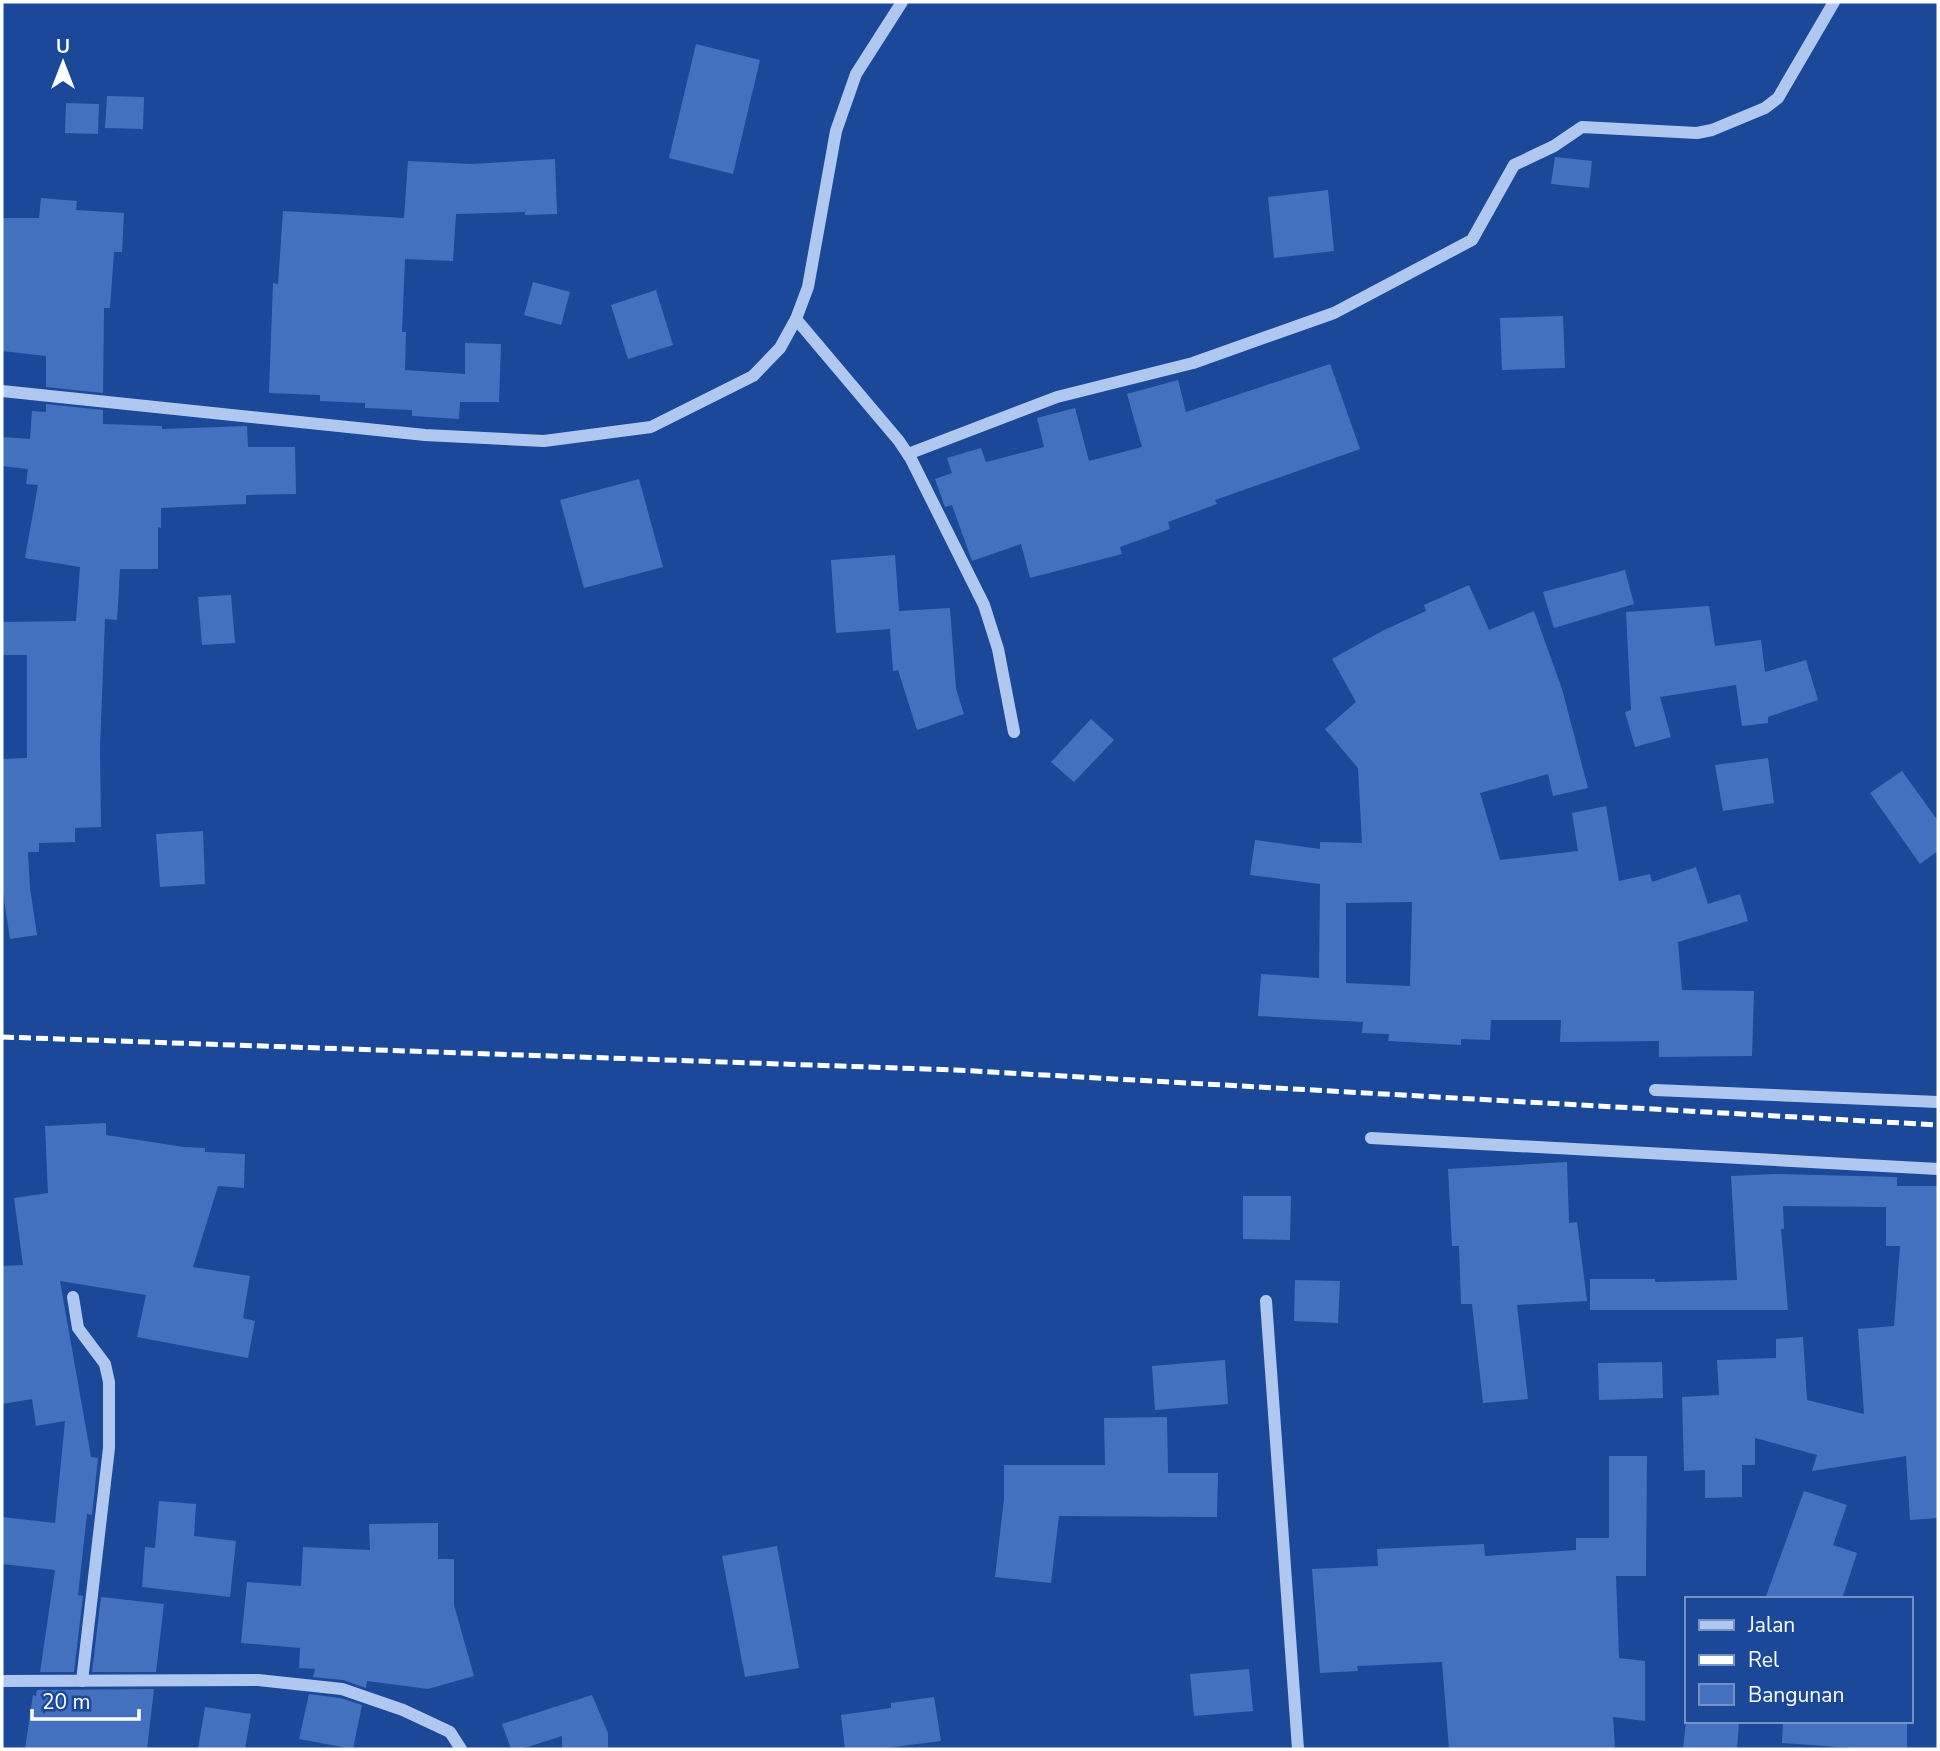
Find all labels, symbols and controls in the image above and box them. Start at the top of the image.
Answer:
north arrow [28,28,98,98]
text: U [56,34,70,60]
legend [1685,1597,1912,1723]
text: Jalan [1747,1611,1795,1639]
text: Rel [1748,1646,1780,1674]
scale bar [32,1678,138,1722]
text: Bangunan [1748,1681,1844,1709]
text: 20 m [42,1688,91,1716]

